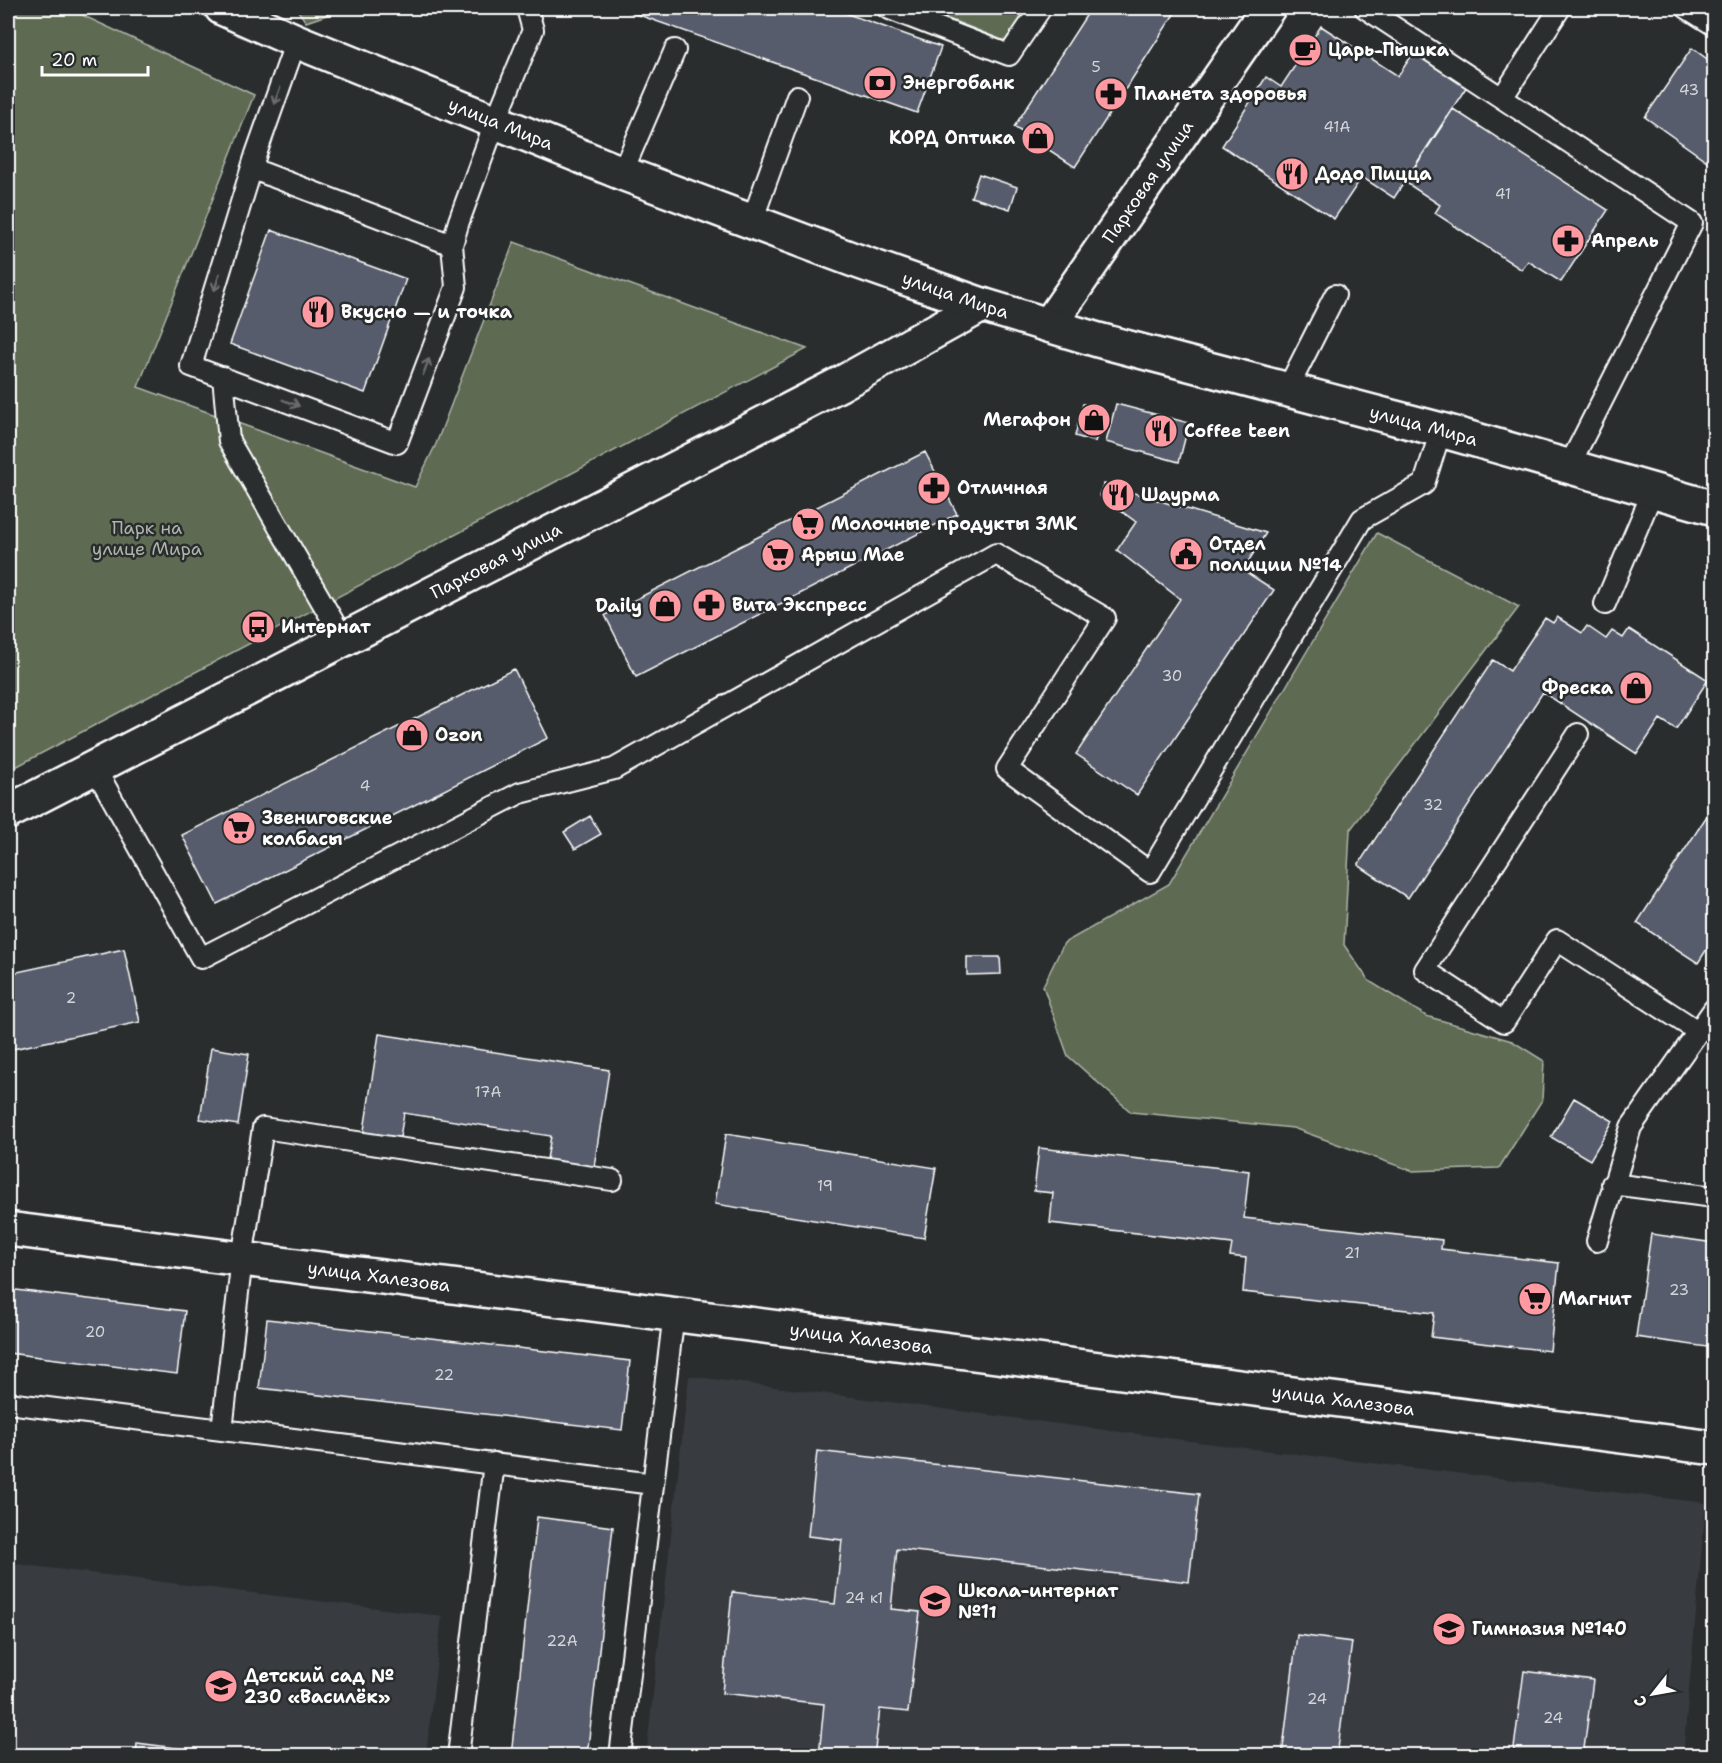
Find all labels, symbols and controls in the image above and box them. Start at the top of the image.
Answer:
cafe icon: Царь-Пышка [1287,32,1323,68]
place label: Царь-Пышка [1328,38,1450,62]
scale bar [42,39,148,77]
text: 20 m [51,48,97,72]
house number: 5 [1091,57,1101,77]
bank icon: Энергобанк [862,65,898,101]
place label: Энергобанк [903,71,1014,95]
pharmacy icon: Планета здоровья [1093,76,1129,112]
house number: 43 [1679,80,1699,100]
place label: Планета здоровья [1134,82,1307,106]
one-way arrow [270,86,281,105]
street label: улица Мира [445,92,557,156]
street label: Парковая улица [1097,116,1199,248]
house number: 41А [1324,117,1351,137]
shop icon: КОРД Оптика [1020,120,1056,156]
place label: КОРД Оптика [889,126,1016,150]
restaurant icon: Додо Пицца [1274,156,1310,192]
place label: Додо Пицца [1315,162,1432,186]
house number: 41 [1495,184,1511,204]
pharmacy icon: Апрель [1550,223,1586,259]
place label: Апрель [1591,229,1659,253]
street label: улица Мира [899,266,1012,324]
one-way arrow [211,272,222,291]
restaurant icon: Вкусно — и точка [300,294,336,330]
place label: Вкусно — и точка [341,300,513,324]
one-way arrow [421,358,432,377]
one-way arrow [281,398,300,409]
street label: улица Мира [1367,400,1480,452]
shop icon: Мегафон [1076,402,1112,438]
place label: Мегафон [983,408,1071,432]
restaurant icon: Coffee teen [1143,413,1179,449]
place label: Coffee teen [1184,419,1290,443]
pharmacy icon: Отличная [916,470,952,506]
place label: Отличная [957,476,1048,500]
restaurant icon: Шаурма [1100,477,1136,513]
place label: Шаурма [1141,483,1220,507]
supermarket icon: Молочные продукты ЗМК [790,506,826,542]
place label: Молочные продукты ЗМК [831,512,1078,536]
park label: Парк на улице Мира [92,516,202,561]
street label: Парковая улица [427,517,566,605]
place label: Отдел полиции №14 [1209,532,1342,577]
public building icon: Отдел полиции №14 [1168,536,1204,572]
supermarket icon: Арыш Мае [760,537,796,573]
place label: Арыш Мае [801,543,905,567]
pharmacy icon: Вита Экспресс [691,587,727,623]
shop icon: Daily [647,588,683,624]
place label: Вита Экспресс [732,593,867,617]
place label: Daily [595,594,642,618]
bus stop icon: Интернат [240,609,276,645]
place label: Интернат [281,615,371,639]
house number: 30 [1162,666,1182,686]
shop icon: Фреска [1618,670,1654,706]
place label: Фреска [1542,676,1614,700]
shop icon: Ozon [394,717,430,753]
place label: Ozon [435,723,482,747]
house number: 4 [360,776,370,796]
house number: 32 [1423,795,1443,815]
place label: Звениговские колбасы [262,806,393,851]
supermarket icon: Звениговские колбасы [221,810,257,846]
house number: 2 [66,988,76,1008]
house number: 17А [475,1082,502,1102]
house number: 19 [817,1176,833,1196]
house number: 21 [1344,1243,1360,1263]
street label: улица Халезова [306,1256,452,1298]
house number: 23 [1669,1280,1689,1300]
supermarket icon: Магнит [1517,1281,1553,1317]
place label: Магнит [1558,1287,1632,1311]
street label: улица Халезова [788,1317,934,1360]
house number: 20 [85,1322,105,1342]
house number: 22 [434,1365,454,1385]
street label: улица Халезова [1270,1379,1416,1421]
place label: Школа-интернат №11 [958,1579,1118,1624]
school or university icon: Школа-интернат №11 [917,1583,953,1619]
house number: 24 к1 [845,1588,883,1608]
school or university icon: Гимназия №140 [1431,1611,1467,1647]
place label: Гимназия №140 [1472,1617,1627,1641]
house number: 22А [546,1631,578,1651]
place label: Детский сад № 230 «Василёк» [244,1664,394,1709]
north arrow [1623,1664,1683,1724]
school or university icon: Детский сад № 230 «Василёк» [203,1668,239,1704]
house number: 24 [1307,1689,1327,1709]
text: С [1629,1692,1652,1711]
house number: 24 [1543,1708,1563,1728]

